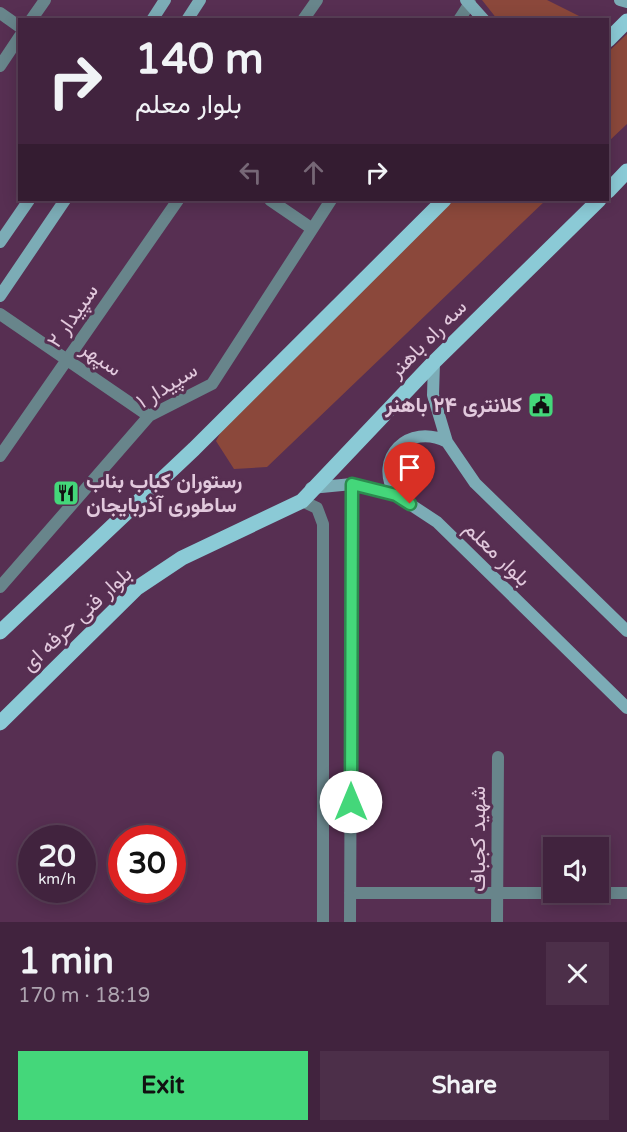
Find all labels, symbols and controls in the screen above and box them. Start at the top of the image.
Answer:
text: 140 m [135,34,264,85]
icon: right [36,42,114,120]
text: بلوار معلم [135,88,242,121]
icon: left [234,156,267,189]
icon: ahead [297,156,330,189]
icon: right [360,156,393,189]
street label: سپیدار ۲ [42,279,105,353]
street label: سه راه باهنر [383,295,472,384]
street label: سپهر [74,336,126,383]
street label: سپیدار ۱ [132,358,203,415]
public building icon: کلانتری ۲۴ باهنر [526,390,556,420]
place label: کلانتری ۲۴ باهنر [384,393,522,418]
pin [384,442,435,504]
icon: arrive [393,451,426,484]
place label: رستوران کباب بناب ساطوری آذربایجان [86,469,242,518]
restaurant icon: رستوران کباب بناب ساطوری آذربایجان [51,478,81,508]
street label: بلوار معلم [458,516,536,593]
street label: بلوار فنی حرفه ای [17,561,137,677]
position arrow [319,770,383,834]
street label: شهید کجباف [466,786,491,892]
speed limit sign: 30 [108,825,186,903]
map controls [543,837,609,903]
button: sound [543,837,609,903]
text: 20 [38,838,76,875]
text: km/h [38,870,76,888]
text: 1 min [18,940,114,983]
button: close [546,942,609,1005]
text: 170 m · 18:19 [18,984,150,1008]
button: Exit [18,1051,308,1120]
button: Share [320,1051,609,1120]

